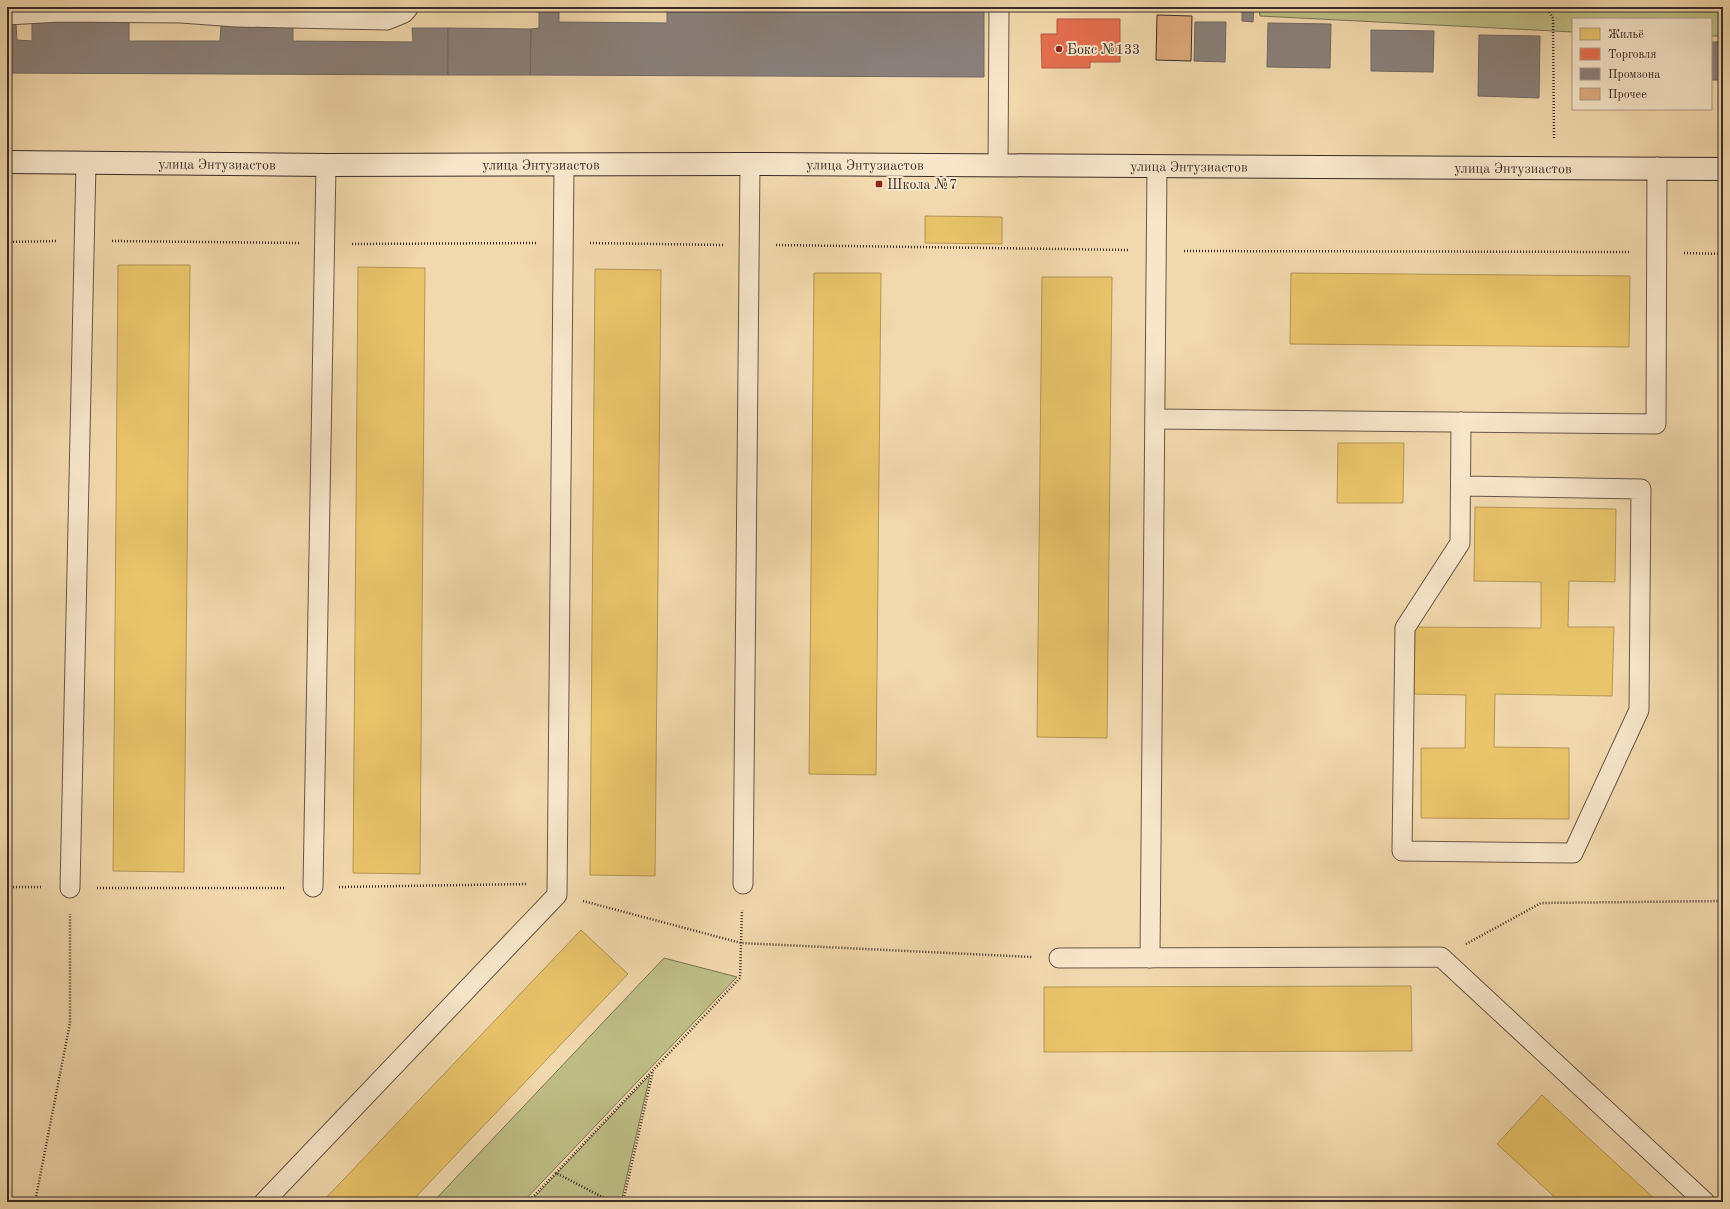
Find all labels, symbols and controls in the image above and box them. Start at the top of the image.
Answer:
legend [1572,18,1712,110]
text: Жильё [1608,29,1644,41]
place label: Бокс №133 [1067,43,1140,57]
marker: Бокс №133 [1054,44,1064,54]
text: Торговля [1608,49,1657,61]
text: Промзона [1608,69,1660,81]
text: Прочее [1608,89,1647,101]
street label: улица Энтузиастов [158,157,276,173]
street label: улица Энтузиастов [482,158,600,173]
street label: улица Энтузиастов [806,158,924,173]
street label: улица Энтузиастов [1130,160,1248,175]
street label: улица Энтузиастов [1454,162,1572,176]
place label: Школа №7 [887,178,957,192]
marker: Школа №7 [874,179,884,189]

